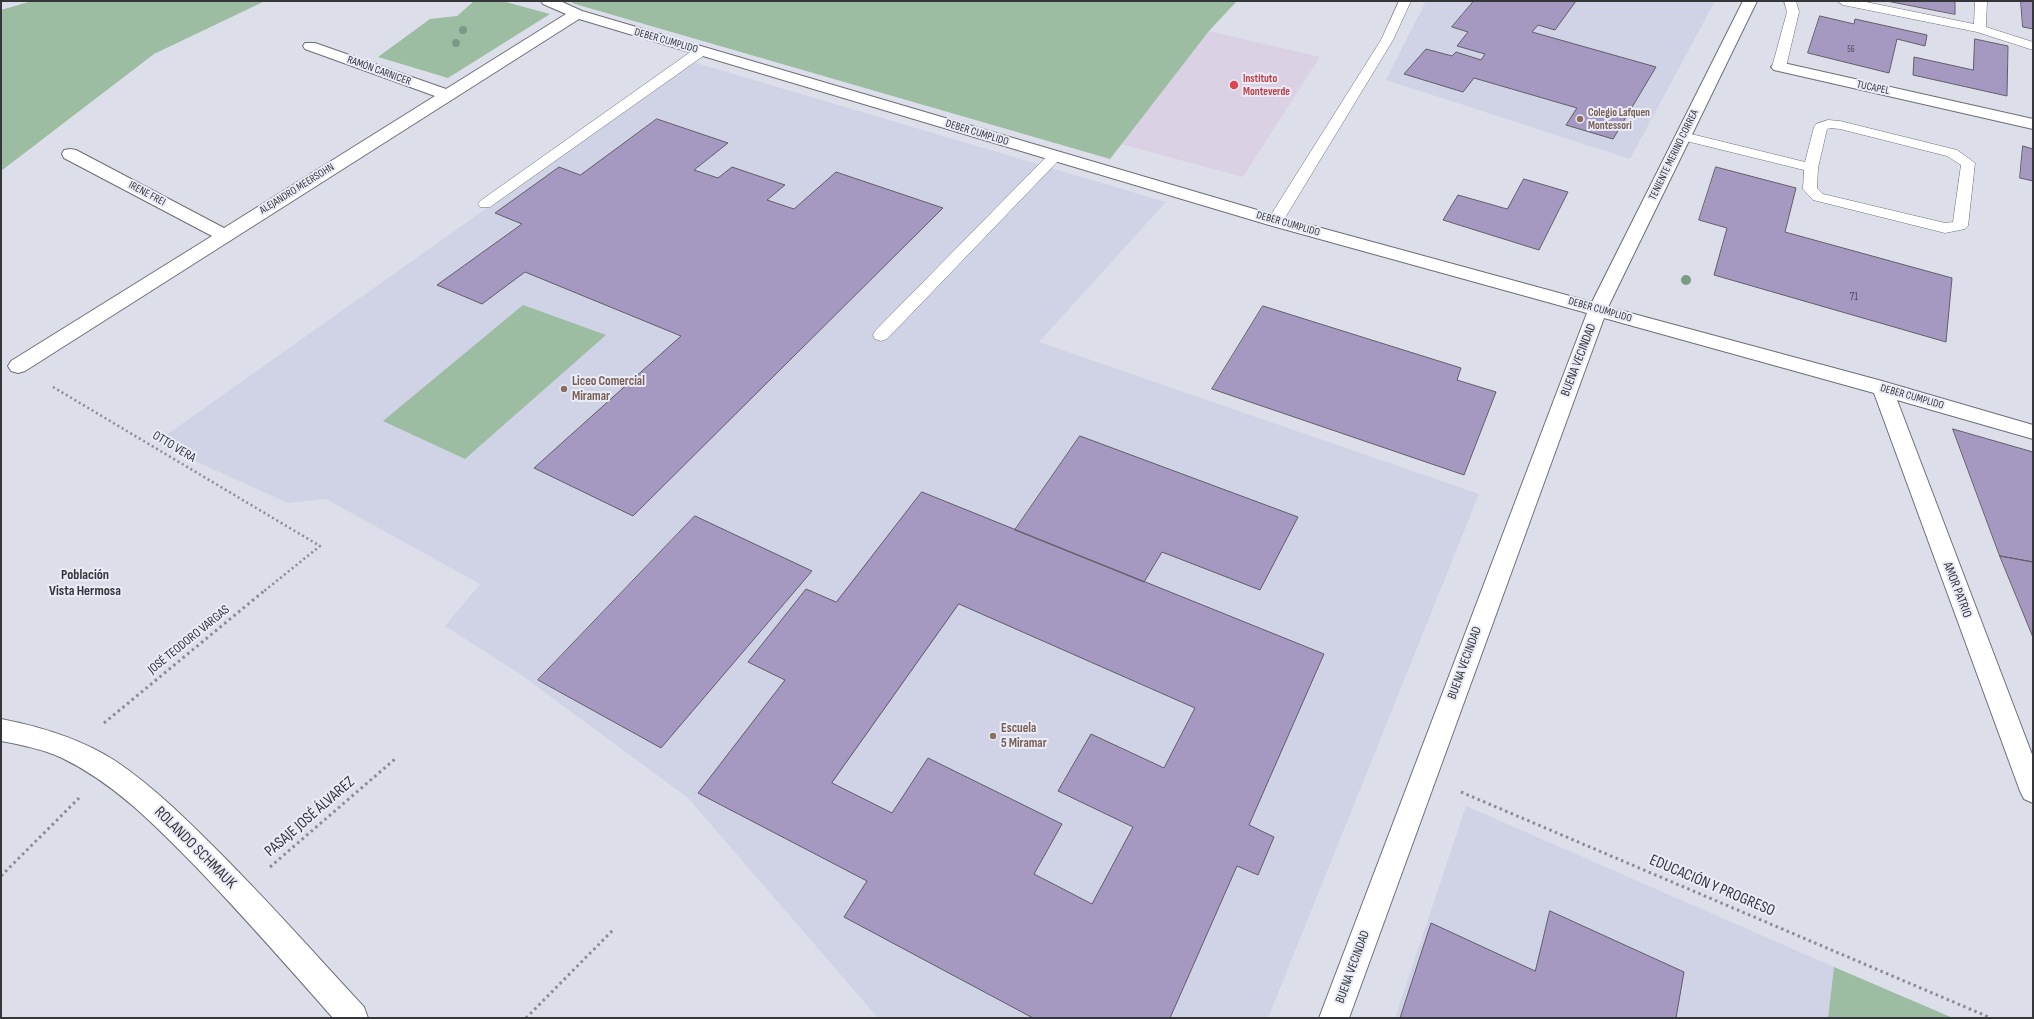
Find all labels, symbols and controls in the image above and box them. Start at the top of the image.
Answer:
street label: DEBER CUMPLIDO [633,26,699,56]
house number: 56 [1847,45,1855,55]
street label: RAMÓN CARNICER [345,53,413,89]
place label: Instituto Monteverde [1243,72,1290,98]
street label: TUCAPEL [1855,78,1891,98]
marker: Instituto Monteverde [1228,79,1240,91]
place label: Colegio Lafquen Montessori [1588,106,1650,132]
street label: TENIENTE MERINO CORREA [1646,108,1702,202]
marker: Colegio Lafquen Montessori [1575,114,1585,124]
street label: DEBER CUMPLIDO [944,117,1010,149]
street label: ALEJANDRO MEERSOHN [257,161,337,217]
street label: IRENE FREI [126,179,168,209]
street label: DEBER CUMPLIDO [1255,209,1321,239]
house number: 71 [1850,290,1858,304]
street label: DEBER CUMPLIDO [1567,295,1633,325]
street label: BUENA VECINDAD [1558,321,1600,399]
place label: Liceo Comercial Miramar [572,374,645,405]
street label: DEBER CUMPLIDO [1879,382,1945,412]
marker: Liceo Comercial Miramar [559,384,569,394]
street label: OTTO VERA [150,428,198,466]
street label: AMOR PATRIO [1939,560,1975,620]
district label: Población Vista Hermosa [49,567,121,600]
street label: JOSÉ TEODORO VARGAS [145,602,233,678]
street label: BUENA VECINDAD [1445,624,1485,702]
place label: Escuela 5 Miramar [1001,721,1047,752]
marker: Escuela 5 Miramar [988,731,998,741]
street label: PASAJE JOSÉ ÁLVAREZ [261,773,359,861]
street label: ROLANDO SCHMAUK [150,803,240,893]
street label: EDUCACIÓN Y PROGRESO [1646,851,1778,921]
street label: BUENA VECINDAD [1333,928,1373,1006]

